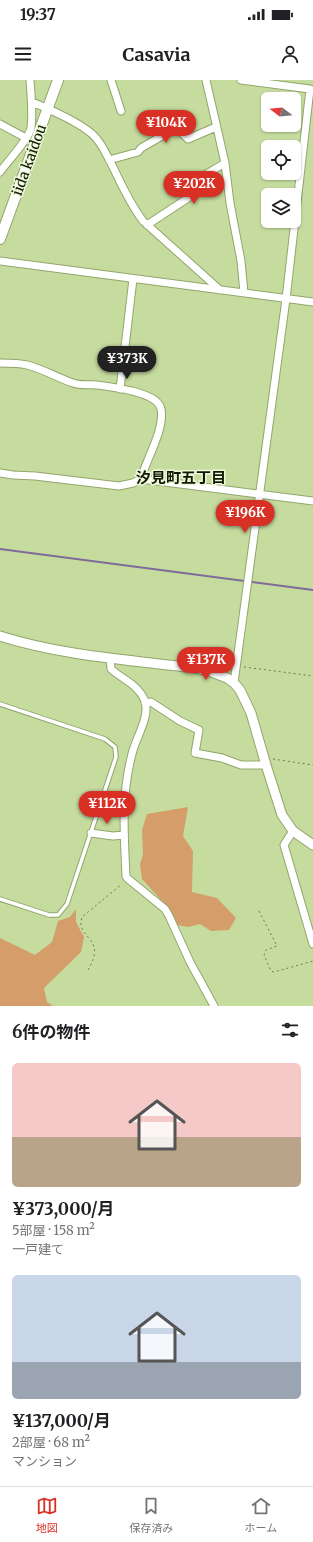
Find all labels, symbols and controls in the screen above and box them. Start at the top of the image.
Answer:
text: 19:37 [20,5,56,24]
icon: menu [12,43,34,65]
text: Casavia [123,43,191,66]
icon: person [279,43,301,65]
north arrow [261,92,301,132]
map controls [261,92,301,228]
pin: ¥104K [138,110,194,144]
text: ¥104K [145,114,187,131]
street label: iida kaidou [8,122,50,198]
button: locate [261,140,301,180]
pin: ¥202K [166,171,222,205]
text: ¥202K [173,175,215,192]
button: layers [261,188,301,228]
pin: ¥373K [99,346,155,380]
text: ¥373K [106,350,148,367]
district label: 汐見町五丁目 [136,468,226,487]
pin: ¥196K [217,500,273,534]
text: ¥196K [225,504,265,521]
pin: ¥137K [178,647,234,681]
text: ¥137K [186,651,226,668]
pin: ¥112K [79,791,135,825]
text: ¥112K [88,795,126,812]
icon: filters [279,1019,301,1041]
text: 6件の物件 [12,1021,90,1043]
icon: home [121,1089,193,1161]
text: ¥373,000/月 [12,1198,115,1220]
text: 5部屋 · 158 m² [12,1222,95,1239]
text: 一戸建て [12,1241,64,1258]
icon: home [121,1301,193,1373]
text: ¥137,000/月 [12,1410,111,1432]
text: 2部屋 · 68 m² [12,1434,90,1451]
text: マンション [12,1453,77,1470]
tab: 地図 [36,1495,58,1535]
tab: 保存済み [129,1495,173,1535]
tab: ホーム [245,1495,277,1535]

